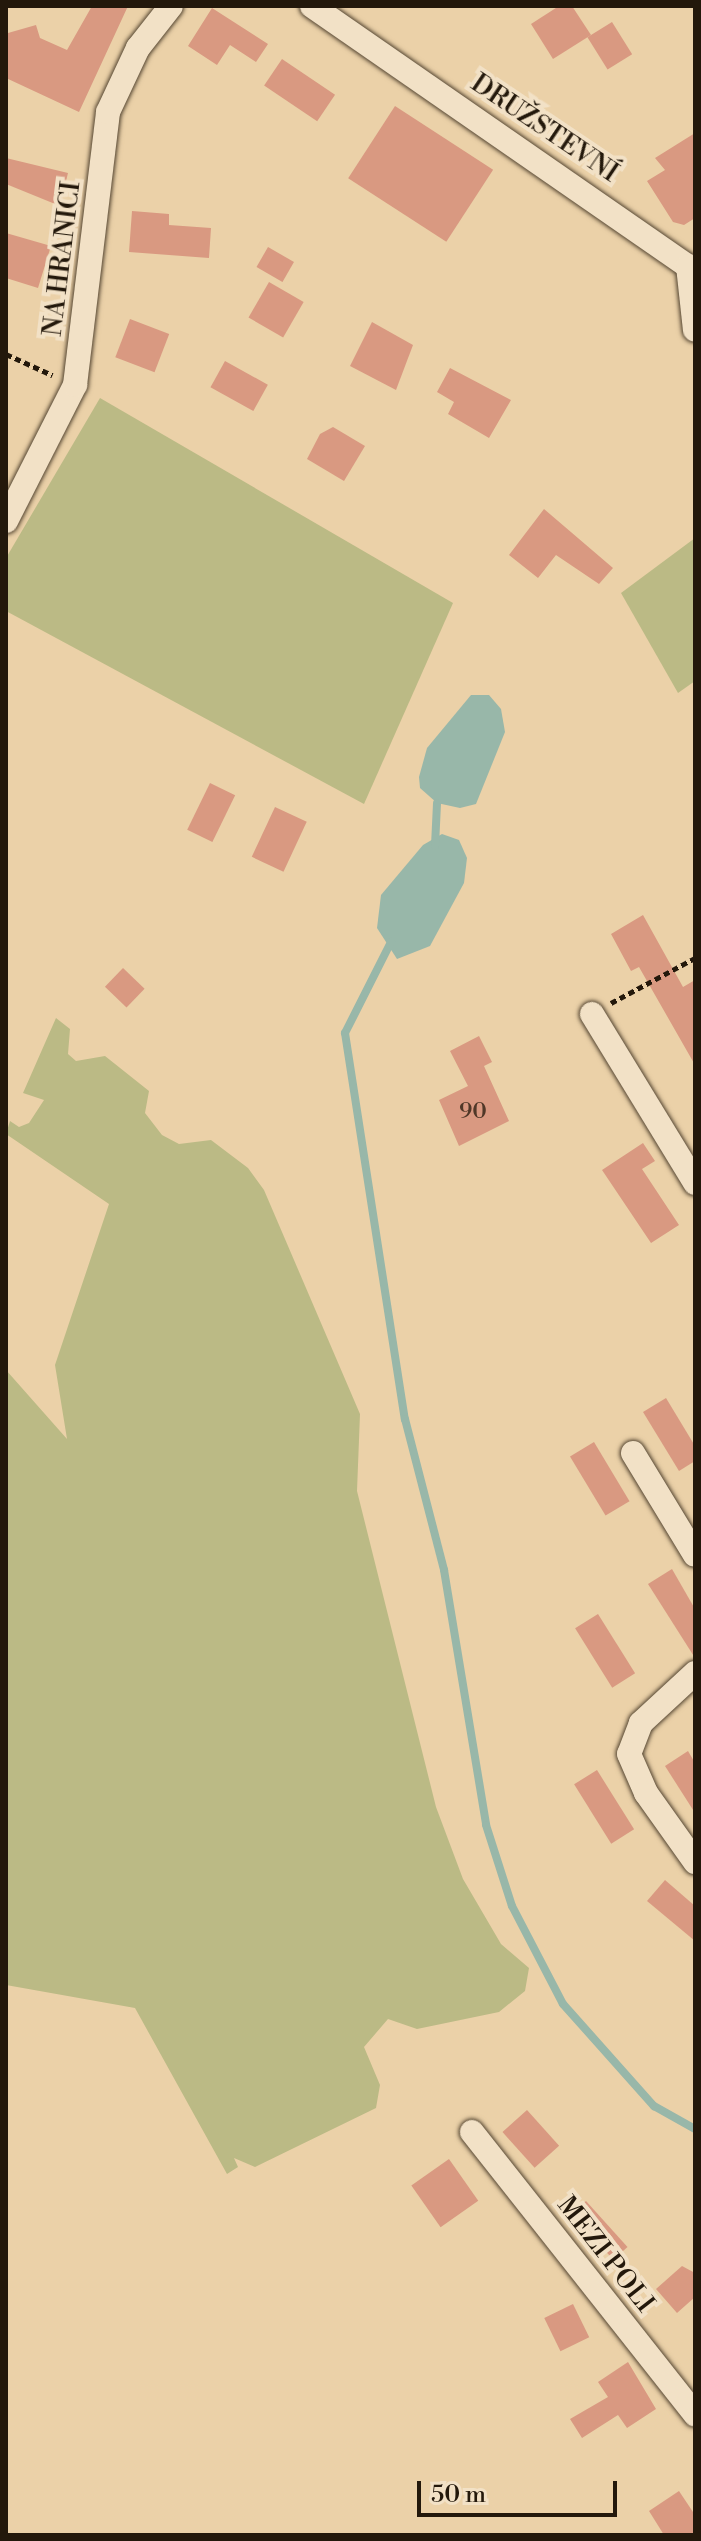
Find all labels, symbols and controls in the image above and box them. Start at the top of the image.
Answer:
street label: DRUŽSTEVNÍ [465,68,623,190]
street label: NA HRANICI [38,180,88,338]
house number: 90 [459,1099,487,1125]
street label: MEZI POLI [550,2191,660,2319]
scale bar [421,2465,621,2515]
text: 50 m [431,2480,486,2510]

